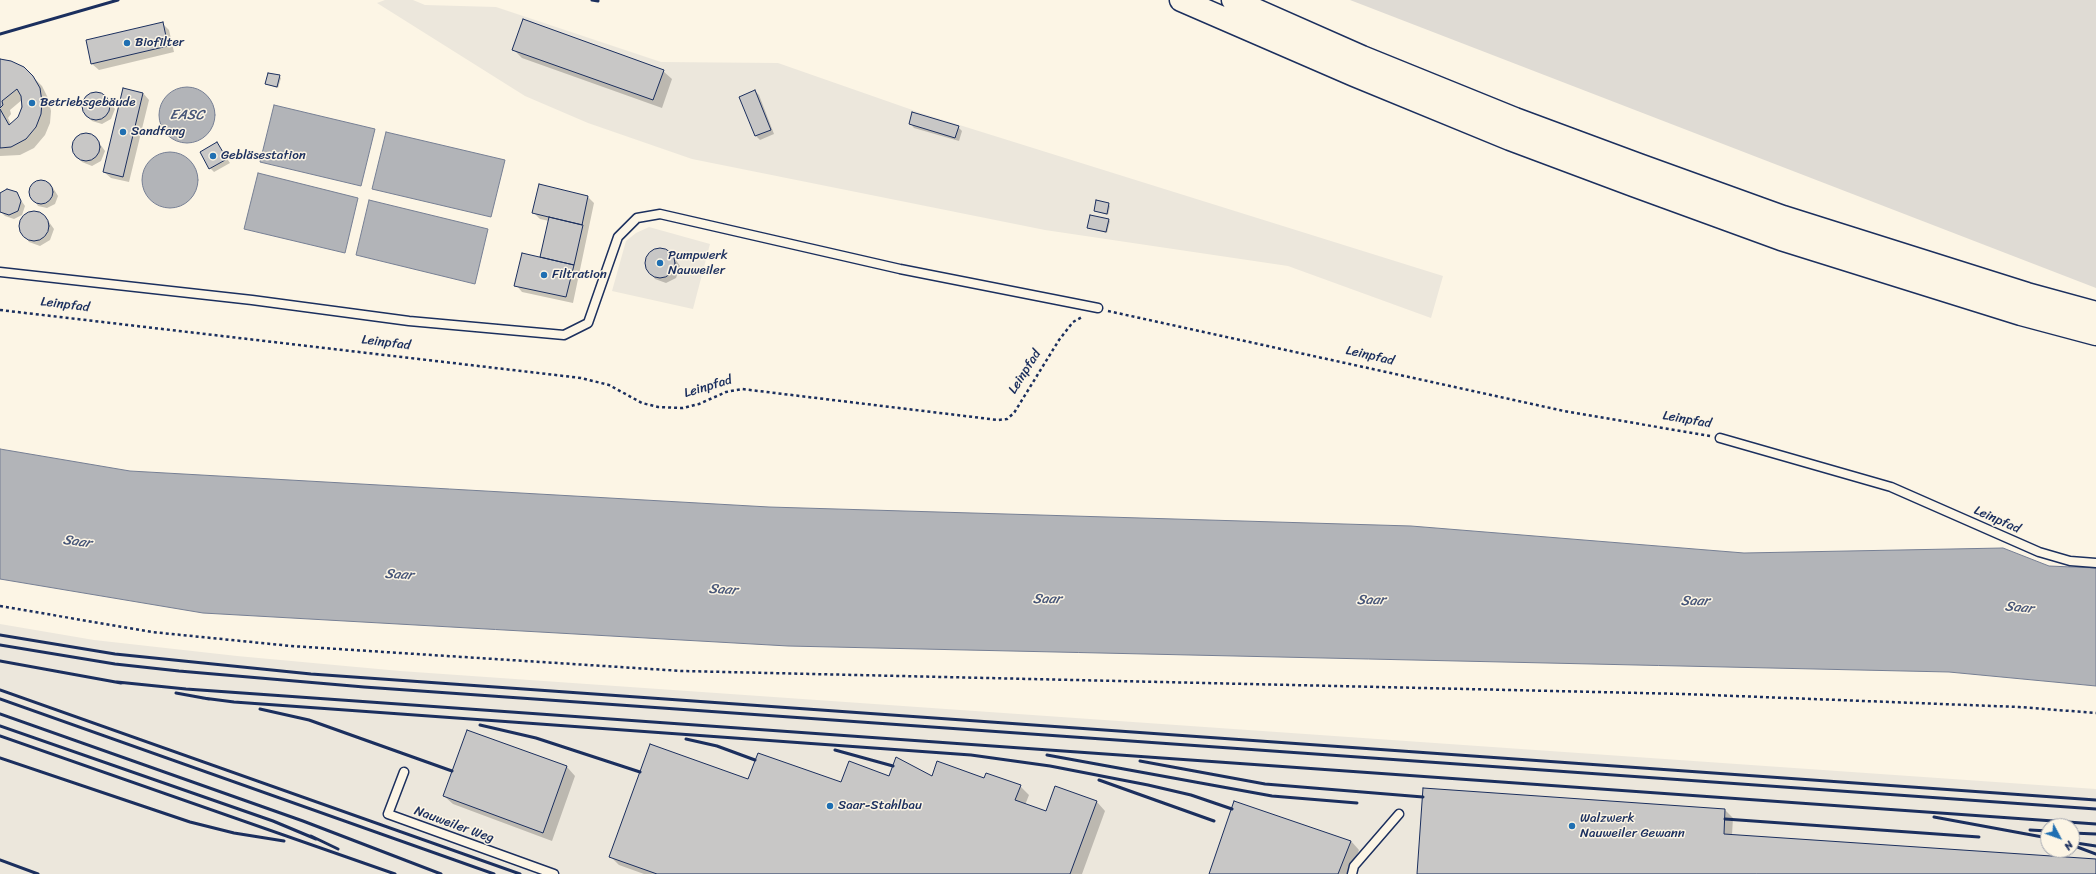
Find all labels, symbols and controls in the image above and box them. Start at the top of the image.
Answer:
place label: Biofilter [135,35,184,51]
marker: Biofilter [122,38,132,48]
place label: Betriebsgebäude [40,95,135,111]
marker: Betriebsgebäude [27,98,37,108]
water label: EASC [170,107,204,123]
place label: Sandfang [131,124,185,140]
marker: Sandfang [118,127,128,137]
place label: Gebläsestation [221,148,306,164]
marker: Gebläsestation [208,151,218,161]
place label: Pumpwerk Nauweiler [668,248,728,279]
marker: Pumpwerk Nauweiler [655,258,665,268]
place label: Filtration [552,267,607,283]
marker: Filtration [539,270,549,280]
street label: Leinpfad [40,294,90,316]
street label: Leinpfad [361,332,411,354]
street label: Leinpfad [1344,343,1396,369]
street label: Leinpfad [1005,347,1045,397]
street label: Leinpfad [682,372,734,402]
street label: Leinpfad [1661,408,1713,432]
street label: Leinpfad [1971,503,2023,537]
water label: Saar [62,532,92,552]
water label: Saar [384,566,414,584]
water label: Saar [708,581,738,599]
water label: Saar [1033,591,1061,607]
water label: Saar [1357,592,1385,608]
water label: Saar [1681,593,1709,609]
water label: Saar [2004,598,2034,618]
place label: Saar-Stahlbau [838,798,922,814]
marker: Saar-Stahlbau [825,801,835,811]
street label: Nauweiler Weg [412,803,496,847]
place label: Walzwerk Nauweiler Gewann [1580,811,1685,842]
north arrow [2040,818,2080,858]
marker: Walzwerk Nauweiler Gewann [1567,821,1577,831]
text: N [2059,836,2078,855]

